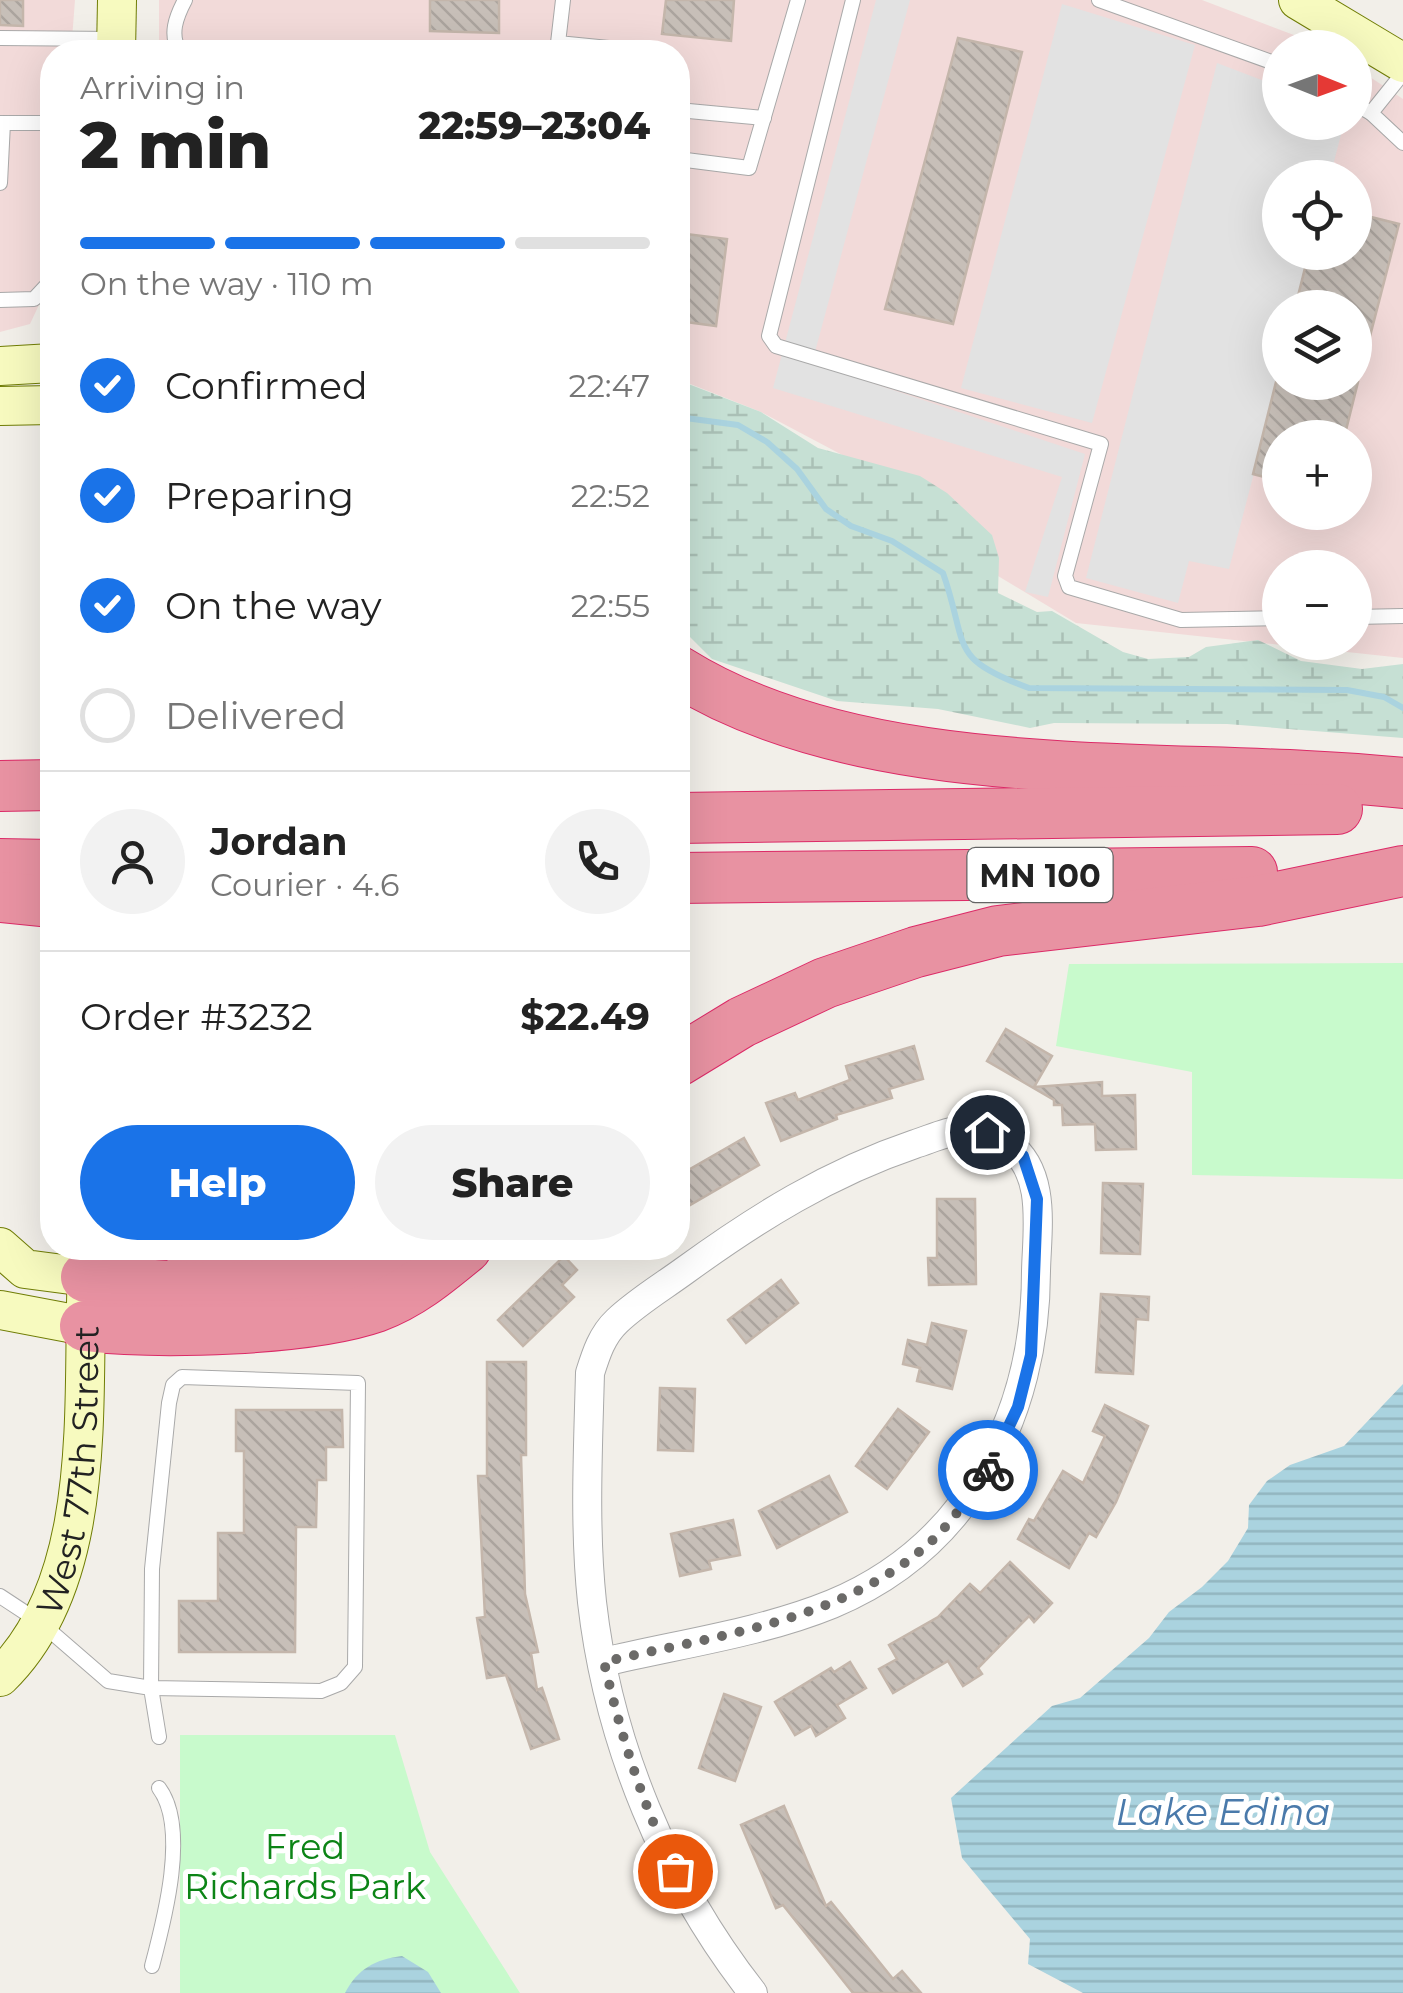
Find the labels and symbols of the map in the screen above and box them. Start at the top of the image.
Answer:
north arrow [1262,30,1372,140]
road number: MN 100 [968,848,1112,902]
pin [945,1090,1030,1175]
street label: West 77th Street [26,1325,107,1621]
courier [938,1420,1038,1520]
water label: Lake Edina [1115,1788,1331,1835]
park label: Fred Richards Park [184,1825,426,1908]
pin [633,1829,718,1914]

